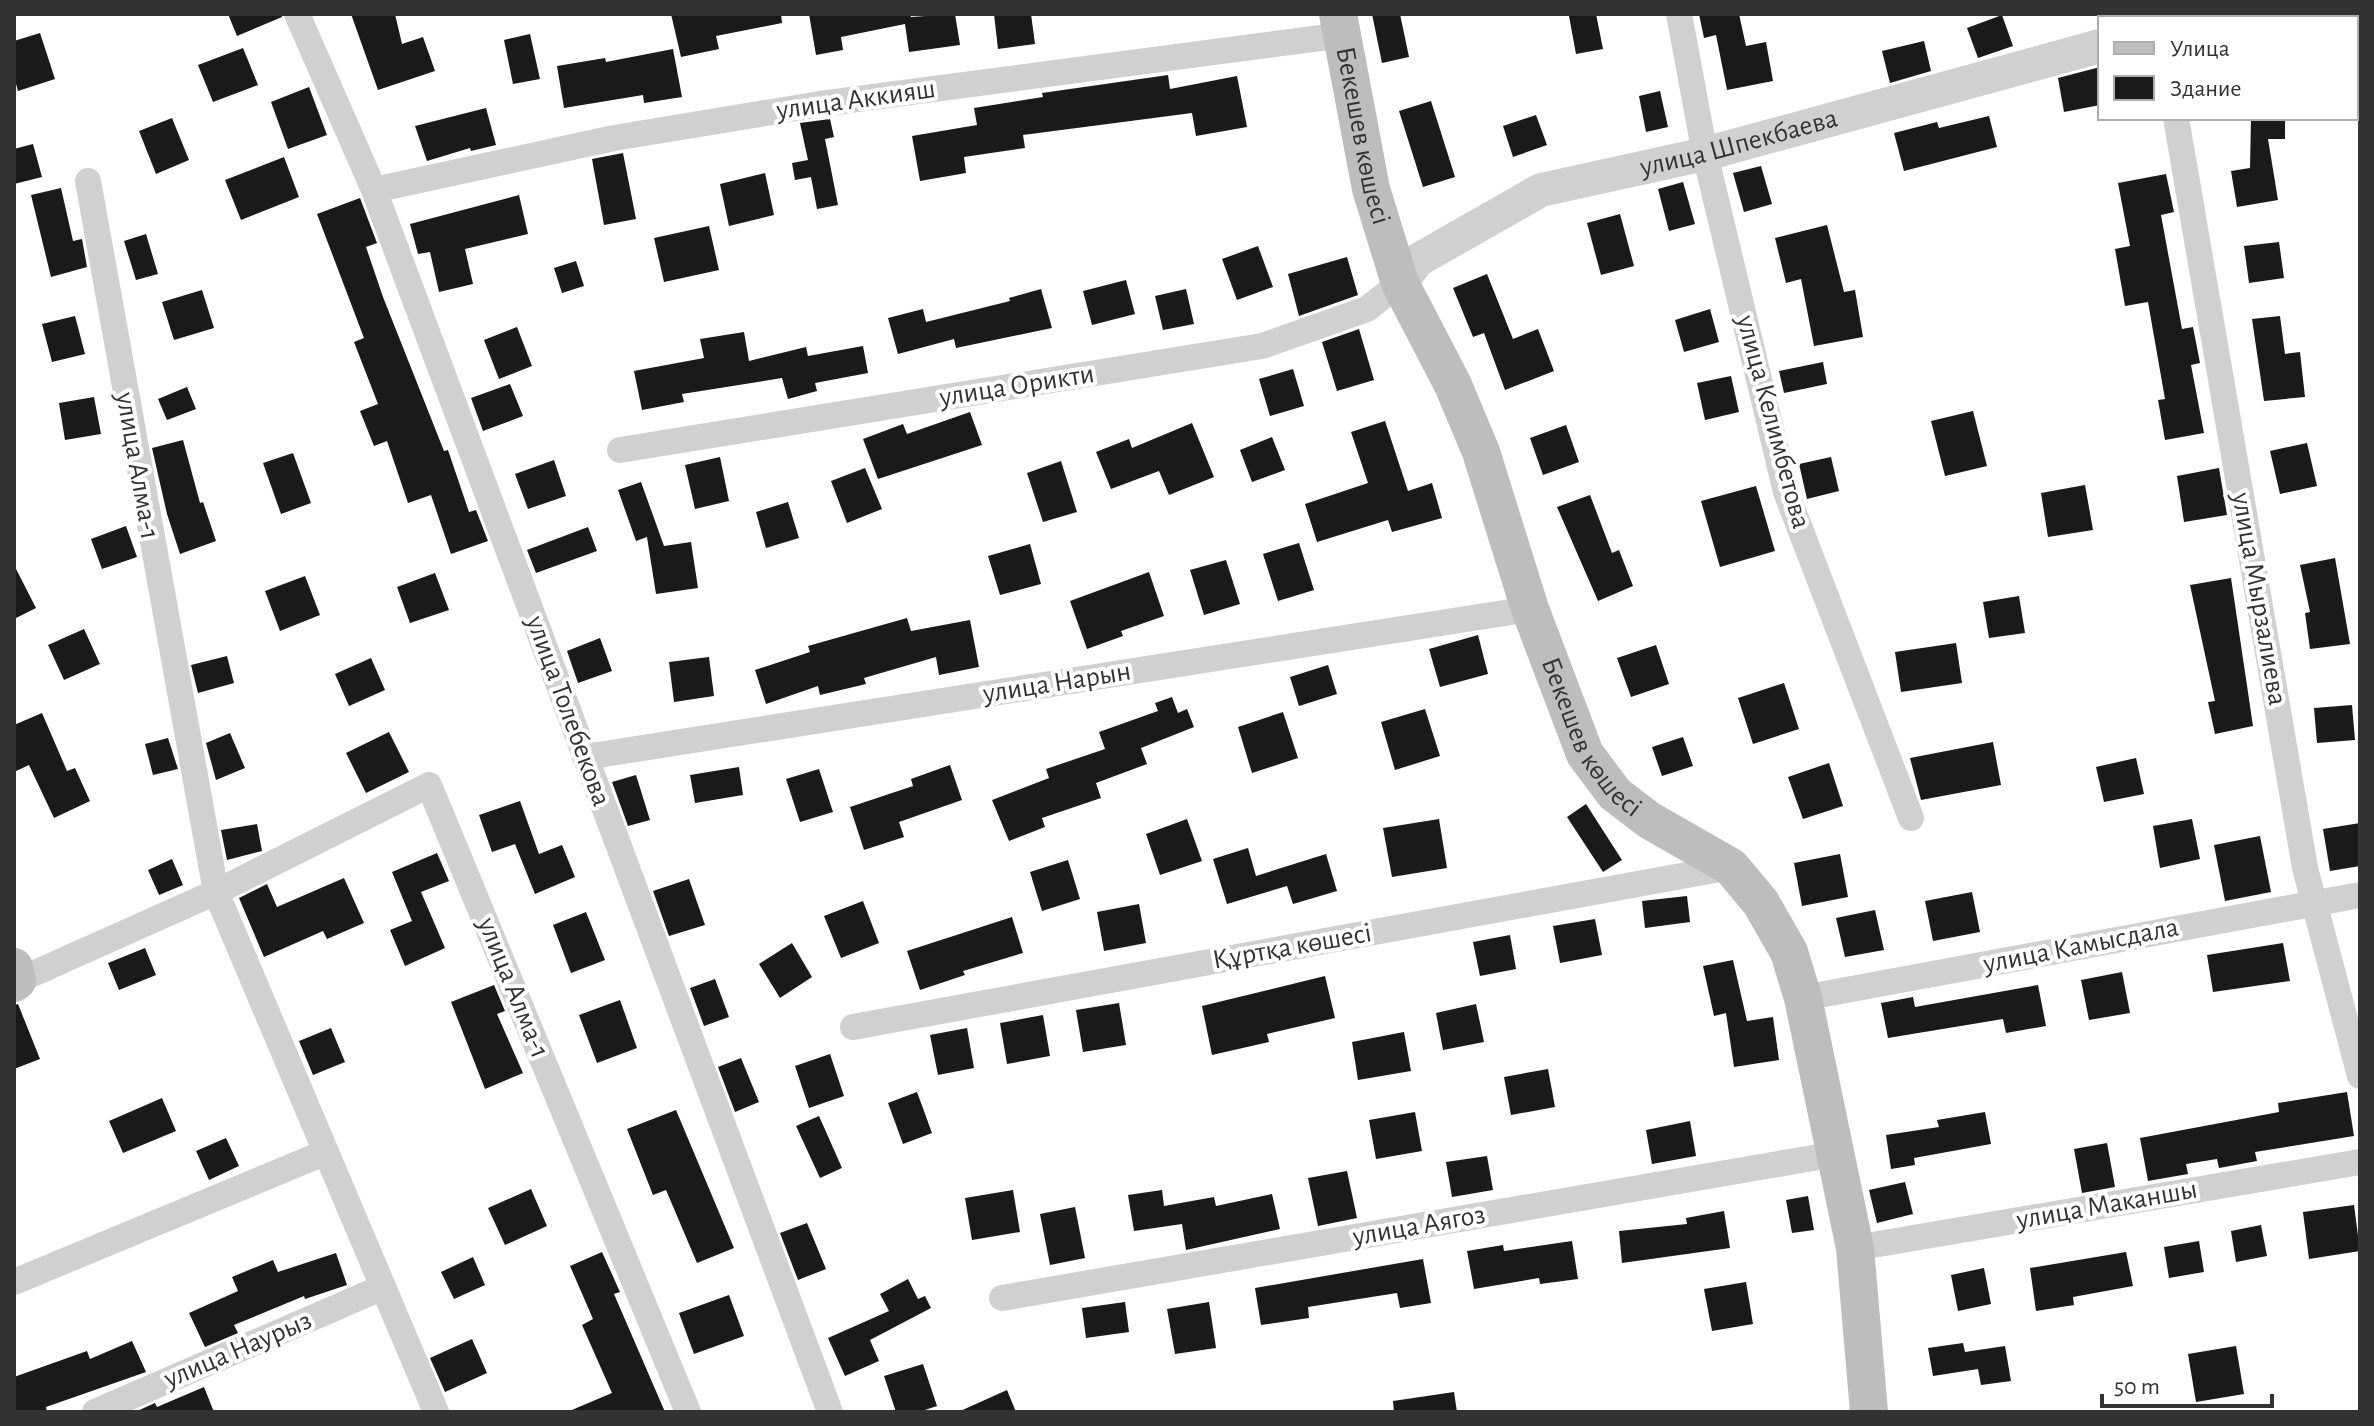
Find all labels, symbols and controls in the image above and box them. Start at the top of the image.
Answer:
legend [2098,16,2358,120]
text: Улица [2170,37,2230,61]
street label: Бекешев көшесі [1330,44,1395,228]
street label: улица Аккияш [774,75,937,125]
text: Здание [2170,77,2241,101]
street label: улица Шпекбаева [1636,104,1841,182]
street label: улица Келимбетова [1731,311,1815,532]
street label: улица Орикти [937,360,1096,412]
street label: улица Алма-1 [110,389,164,542]
street label: улица Мырзалиева [2226,489,2292,708]
street label: улица Толебекова [520,611,615,810]
street label: Бекешев көшесі [1536,654,1646,823]
street label: улица Нарын [980,657,1133,709]
street label: улица Алма-1 [472,913,554,1062]
street label: улица Камысдала [1980,913,2181,979]
street label: Құртқа көшесі [1210,919,1374,975]
street label: улица Маканшы [2014,1175,2199,1235]
street label: улица Аягоз [1350,1201,1487,1252]
street label: улица Наурыз [159,1306,316,1394]
scale bar [2102,1358,2272,1408]
text: 50 m [2114,1375,2160,1399]

